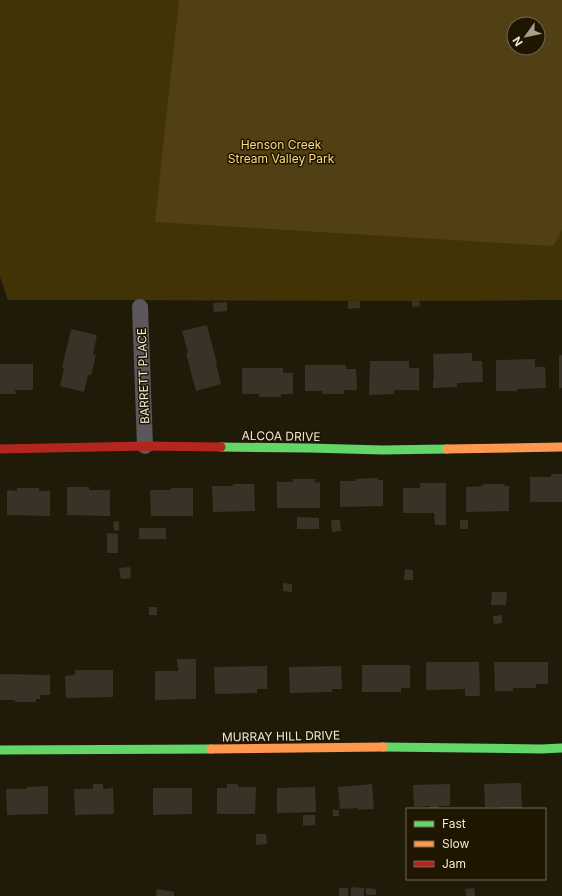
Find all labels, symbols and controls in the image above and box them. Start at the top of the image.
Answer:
north arrow [506,16,546,56]
text: N [509,34,526,49]
park label: Henson Creek Stream Valley Park [228,137,335,166]
street label: BARRETT PLACE [134,328,152,424]
street label: ALCOA DRIVE [241,428,321,444]
street label: MURRAY HILL DRIVE [222,727,340,745]
legend [406,808,546,880]
text: Fast [442,816,466,831]
text: Slow [442,836,470,851]
text: Jam [442,856,466,871]

